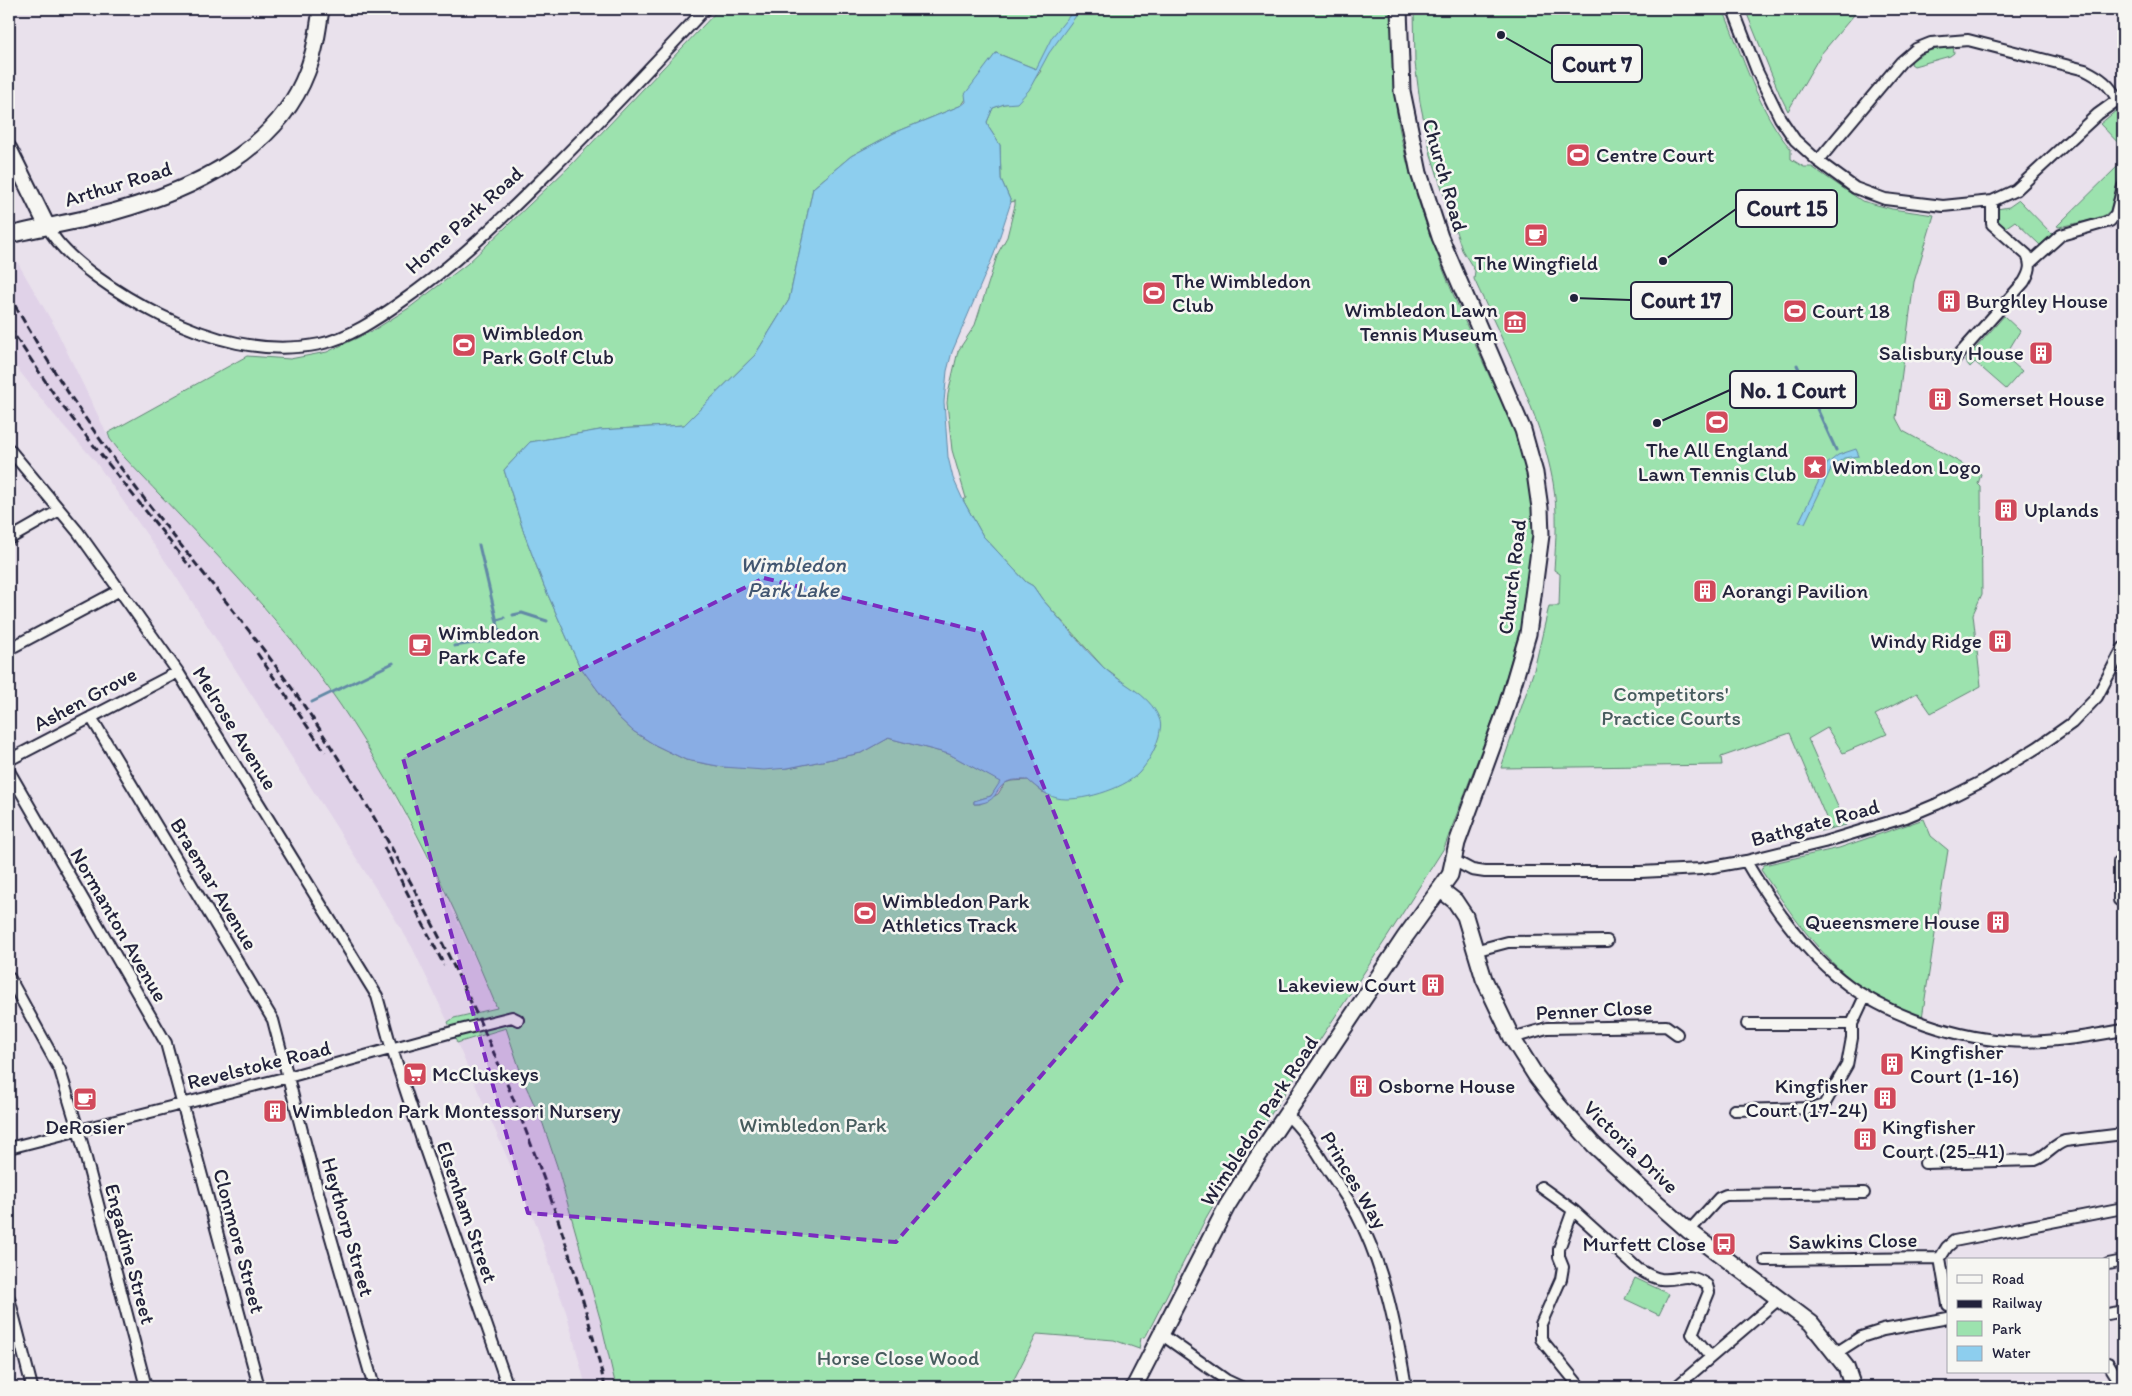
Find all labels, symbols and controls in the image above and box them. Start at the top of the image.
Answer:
callout: Court 7 [1552,45,1642,82]
text: Court 7 [1562,51,1632,78]
street label: Church Road [1418,116,1473,234]
sports icon: Centre Court [1565,142,1591,168]
place label: Centre Court [1596,142,1714,167]
street label: Arthur Road [61,155,175,212]
street label: Home Park Road [400,160,528,279]
callout: Court 15 [1736,190,1837,227]
text: Court 15 [1746,195,1828,222]
cafe icon: The Wingfield [1523,222,1549,248]
place label: The Wingfield [1474,250,1598,275]
place label: The Wimbledon Club [1172,268,1311,317]
sports icon: The Wimbledon Club [1141,280,1167,306]
callout: Court 17 [1631,282,1732,319]
text: Court 17 [1641,287,1721,314]
building icon: Burghley House [1936,288,1962,314]
place label: Burghley House [1966,288,2108,313]
place label: Wimbledon Lawn Tennis Museum [1344,297,1498,346]
sports icon: Court 18 [1782,298,1808,324]
place label: Court 18 [1812,298,1890,323]
museum icon: Wimbledon Lawn Tennis Museum [1502,309,1528,335]
place label: Wimbledon Park Golf Club [482,320,614,369]
sports icon: Wimbledon Park Golf Club [451,332,477,358]
place label: Salisbury House [1879,340,2024,365]
building icon: Salisbury House [2028,340,2054,366]
callout: No. 1 Court [1730,371,1856,408]
text: No. 1 Court [1740,377,1847,404]
building icon: Somerset House [1927,386,1953,412]
place label: Somerset House [1958,386,2105,411]
sports icon: The All England Lawn Tennis Club [1704,409,1730,435]
place label: The All England Lawn Tennis Club [1638,437,1796,486]
place icon: Wimbledon Logo [1802,454,1828,480]
place label: Wimbledon Logo [1832,454,1981,479]
building icon: Uplands [1993,497,2019,523]
place label: Uplands [2024,497,2099,522]
street label: Church Road [1492,518,1531,636]
water label: Wimbledon Park Lake [740,551,846,603]
building icon: Aorangi Pavilion [1692,578,1718,604]
place label: Aorangi Pavilion [1722,578,1868,603]
place label: Wimbledon Park Cafe [438,620,539,669]
place label: Windy Ridge [1870,628,1982,653]
building icon: Windy Ridge [1987,628,2013,654]
cafe icon: Wimbledon Park Cafe [407,632,433,658]
street label: Ashen Grove [29,661,141,736]
street label: Melrose Avenue [187,661,283,794]
park label: Competitors' Practice Courts [1601,681,1741,730]
street label: Bathgate Road [1748,793,1882,852]
street label: Braemar Avenue [165,813,264,954]
street label: Normanton Avenue [65,843,174,1006]
place label: Wimbledon Park Athletics Track [882,888,1030,937]
sports icon: Wimbledon Park Athletics Track [852,900,878,926]
place label: Queensmere House [1805,909,1980,934]
building icon: Queensmere House [1985,909,2011,935]
place label: Lakeview Court [1277,972,1416,997]
building icon: Lakeview Court [1420,972,1446,998]
street label: Penner Close [1535,994,1653,1025]
street label: Wimbledon Park Road [1194,1031,1323,1211]
street label: Revelstoke Road [184,1034,334,1094]
place label: Kingfisher Court (1-16) [1910,1039,2019,1088]
building icon: Kingfisher Court (1-16) [1879,1051,1905,1077]
supermarket icon: McCluskeys [402,1061,428,1087]
place label: McCluskeys [432,1061,539,1086]
building icon: Osborne House [1348,1073,1374,1099]
place label: Osborne House [1378,1073,1515,1098]
place label: Kingfisher Court (17-24) [1745,1073,1868,1122]
building icon: Kingfisher Court (17-24) [1872,1085,1898,1111]
cafe icon: DeRosier [72,1086,98,1112]
street label: Victoria Drive [1578,1095,1684,1198]
building icon: Wimbledon Park Montessori Nursery [262,1098,288,1124]
place label: Wimbledon Park Montessori Nursery [292,1098,621,1123]
park label: Wimbledon Park [739,1112,887,1137]
place label: DeRosier [45,1114,125,1139]
place label: Kingfisher Court (25-41) [1882,1114,2005,1163]
street label: Princes Way [1316,1126,1393,1233]
building icon: Kingfisher Court (25-41) [1852,1126,1878,1152]
street label: Elsenham Street [432,1138,503,1286]
street label: Heythorp Street [317,1154,380,1299]
street label: Clonmore Street [208,1166,271,1316]
street label: Engadine Street [100,1181,161,1327]
street label: Sawkins Close [1788,1227,1918,1254]
place label: Murfett Close [1582,1231,1706,1256]
bus stop icon: Murfett Close [1711,1231,1737,1257]
legend [1947,1258,2110,1374]
text: Road [1992,1270,2025,1288]
text: Railway [1992,1294,2042,1312]
text: Park [1992,1320,2022,1338]
text: Water [1992,1344,2031,1362]
park label: Horse Close Wood [817,1345,979,1370]

